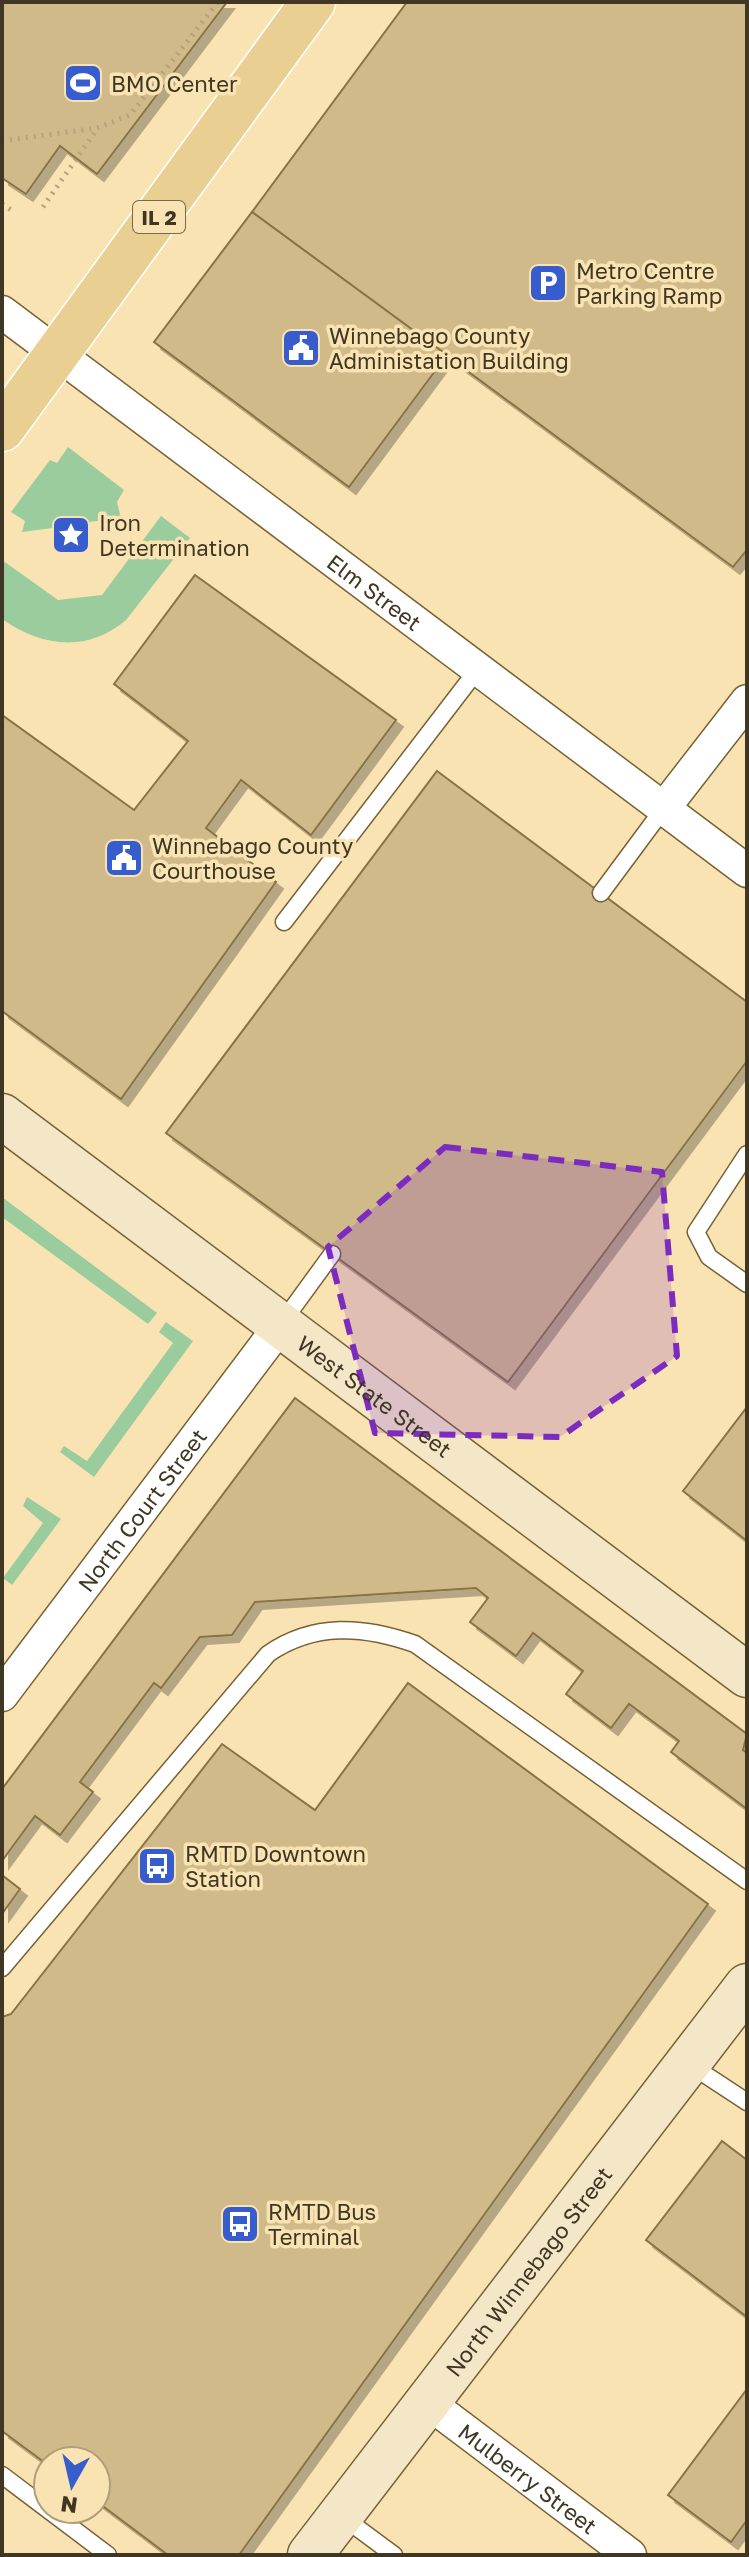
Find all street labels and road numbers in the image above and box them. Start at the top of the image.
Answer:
road number: IL 2 [133,201,185,233]
street label: Elm Street [322,548,427,636]
street label: West State Street [292,1329,457,1462]
street label: North Court Street [72,1423,212,1596]
street label: North Winnebago Street [439,2161,617,2381]
street label: Mulberry Street [454,2417,603,2539]

